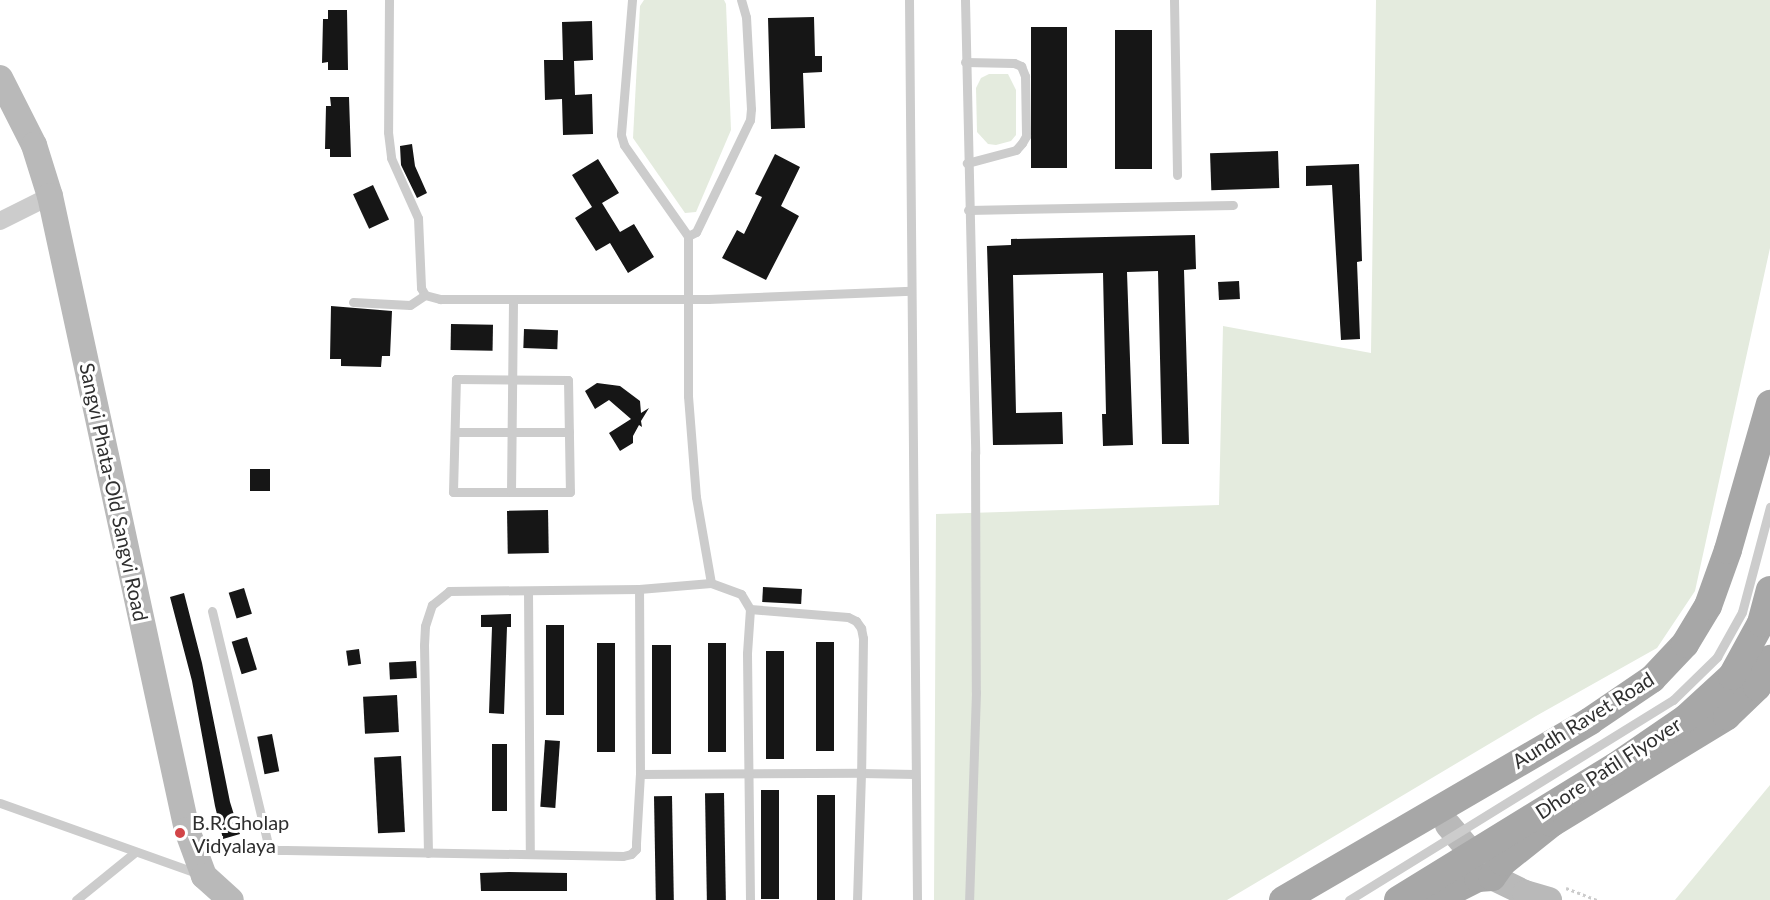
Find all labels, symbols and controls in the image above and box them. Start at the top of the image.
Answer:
street label: Sangvi Phata-Old Sangvi Road [75,361,153,623]
street label: Aundh Ravet Road [1508,667,1658,773]
street label: Dhore Patil Flyover [1531,712,1685,824]
place label: B.R.Gholap Vidyalaya [192,810,289,857]
marker: B.R.Gholap Vidyalaya [173,826,187,840]

